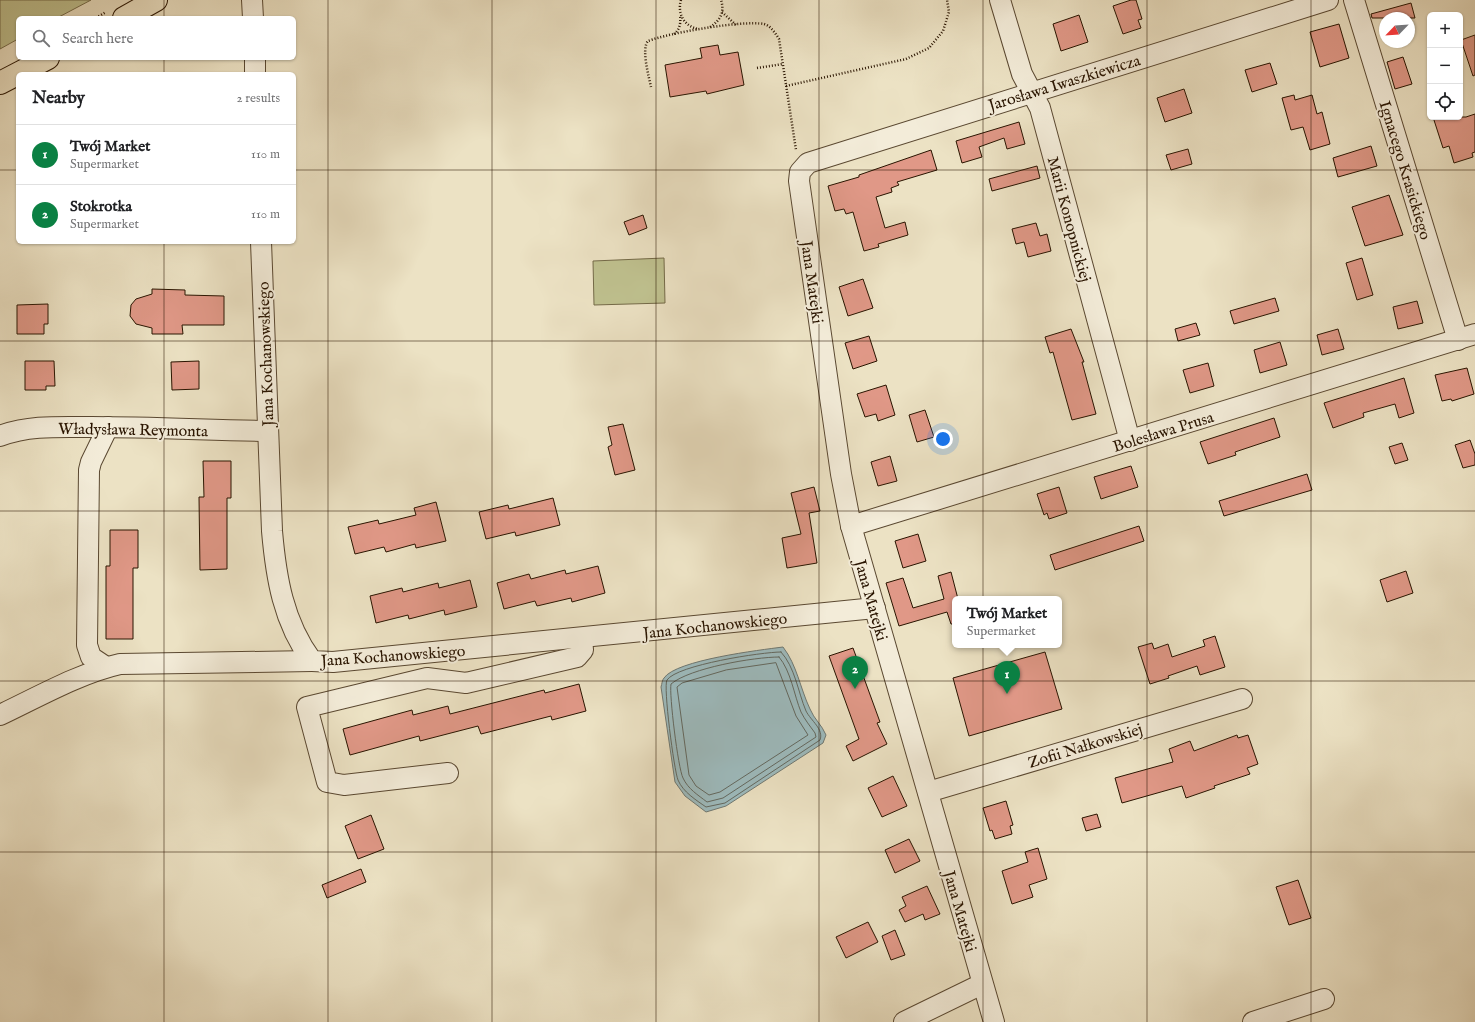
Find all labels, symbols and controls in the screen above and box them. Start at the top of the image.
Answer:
north arrow [1379,12,1415,48]
map controls [1427,12,1463,120]
button: + [1427,12,1463,48]
search box [16,16,296,60]
icon: search [30,27,52,49]
text: Search here [62,29,133,48]
button: − [1427,48,1463,84]
street label: Jarosława Iwaszkiewicza [984,51,1143,117]
button: locate [1427,84,1463,120]
text: Nearby [32,88,85,109]
text: 2 results [236,90,280,107]
street label: Ignacego Krasickiego [1373,99,1435,243]
text: Twój Market [70,137,150,156]
text: 1 [43,146,47,163]
text: 110 m [251,146,280,163]
street label: Marii Konopnickiej [1042,155,1094,285]
text: Supermarket [70,156,139,173]
text: Stokrotka [70,197,132,216]
text: 2 [42,206,48,223]
text: 110 m [251,206,280,223]
text: Supermarket [70,216,139,233]
street label: Jana Matejki [795,238,827,325]
street label: Jana Kochanowskiego [254,281,280,429]
street label: Bolesława Prusa [1111,408,1216,458]
street label: Władysława Reymonta [58,420,208,442]
your location [933,429,953,449]
street label: Jana Matejki [848,556,891,643]
popup [952,596,1062,648]
text: Twój Market [967,604,1047,623]
street label: Jana Kochanowskiego [640,609,789,645]
text: Supermarket [967,623,1036,640]
street label: Jana Kochanowskiego [318,642,466,672]
pin: 2 [842,656,868,689]
pin: 1 [994,661,1020,694]
street label: Zofii Nałkowskiej [1026,720,1145,774]
street label: Jana Matejki [937,867,980,954]

